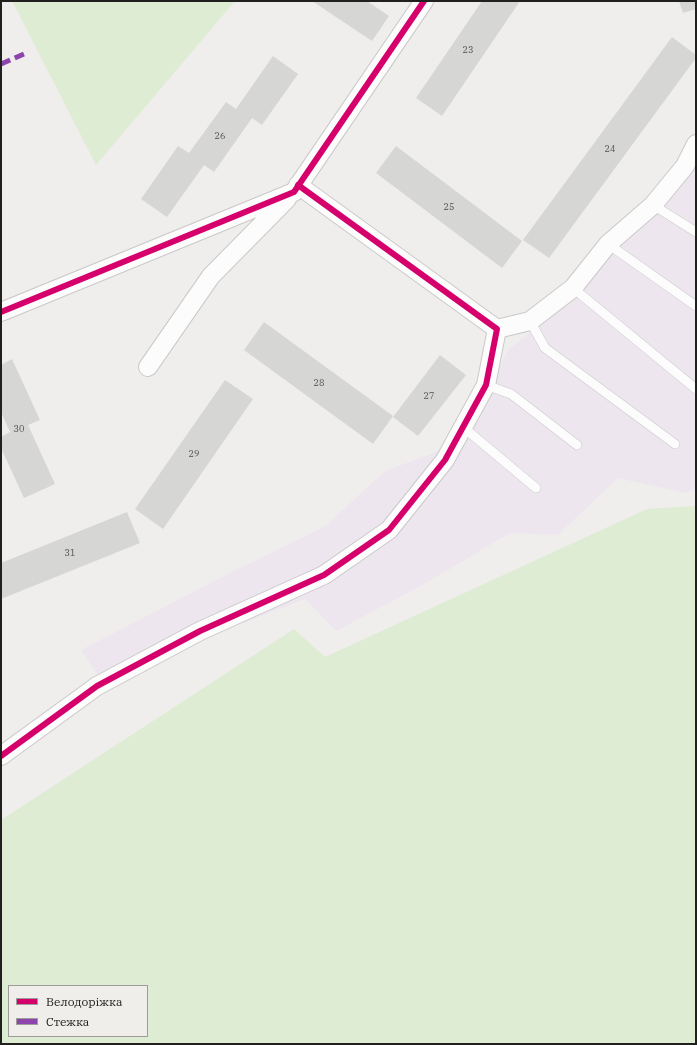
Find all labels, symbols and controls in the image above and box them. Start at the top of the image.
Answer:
house number: 23 [463,45,473,55]
house number: 26 [215,131,225,141]
house number: 24 [605,144,615,154]
house number: 25 [444,202,454,212]
house number: 28 [314,378,324,388]
house number: 27 [424,391,434,401]
house number: 30 [14,424,24,434]
house number: 29 [189,449,199,459]
house number: 31 [65,548,75,558]
legend [8,985,148,1037]
text: Велодоріжка [46,994,122,1009]
text: Стежка [46,1014,89,1029]

